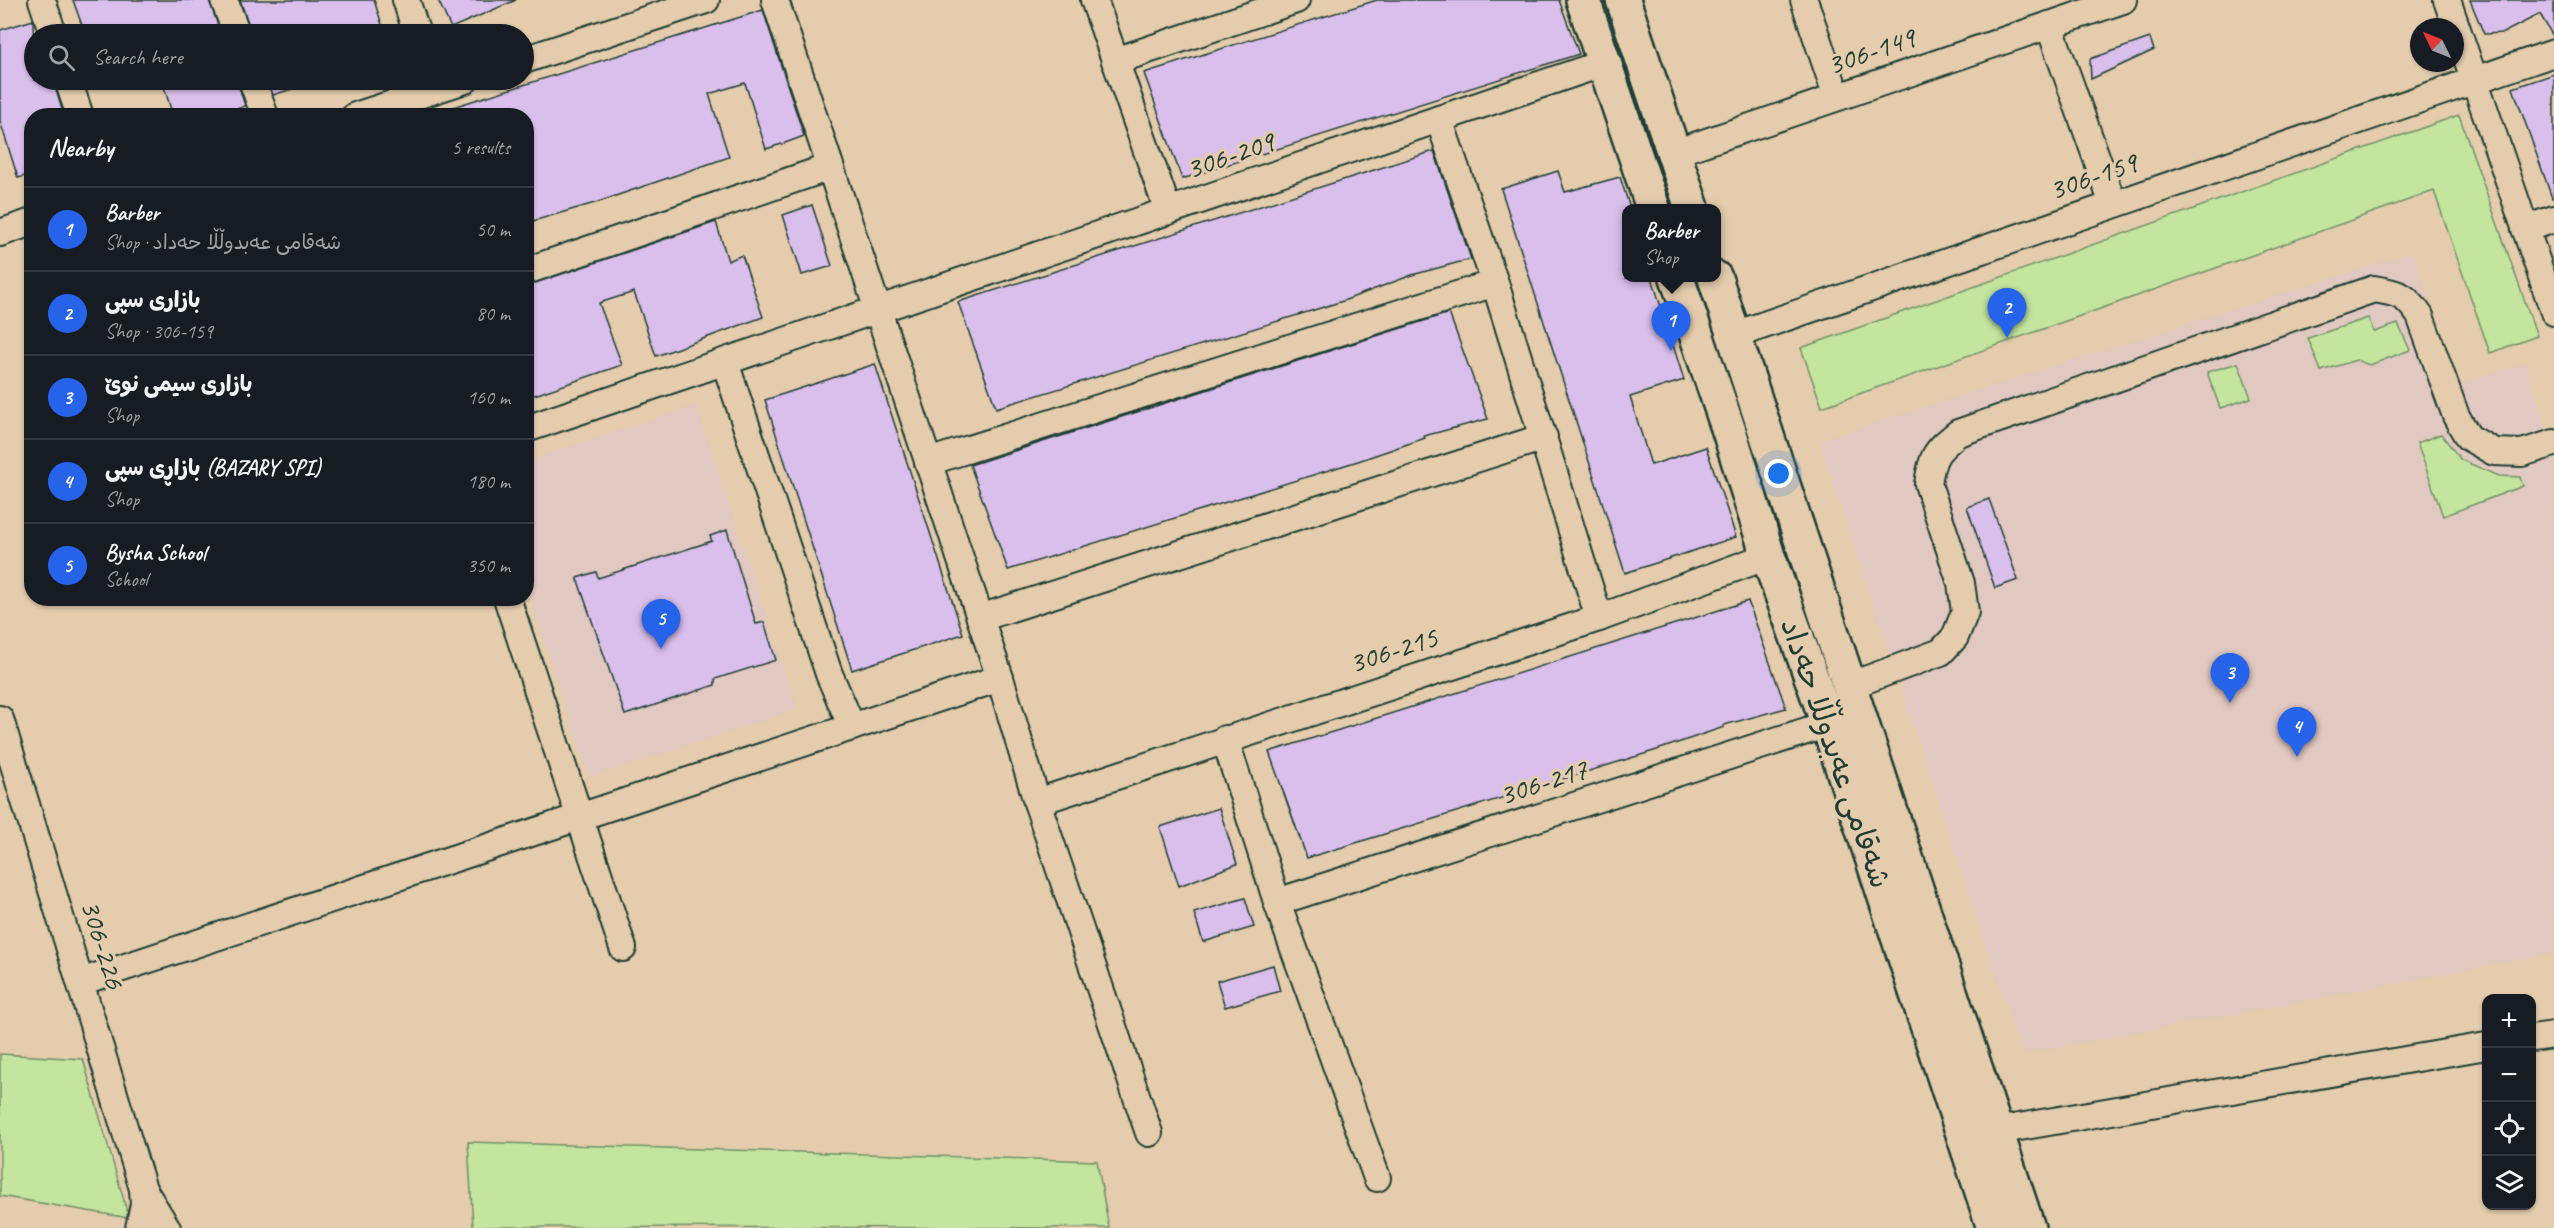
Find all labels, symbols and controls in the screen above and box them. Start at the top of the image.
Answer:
street label: 306-149 [1822,17,1922,84]
north arrow [2410,18,2464,72]
search box [24,24,534,90]
icon: search [45,41,78,74]
text: Search here [93,43,183,71]
street label: 306-209 [1181,121,1281,188]
text: Nearby [48,131,113,164]
text: 5 results [451,135,510,160]
street label: 306-159 [2044,142,2144,209]
text: Barber [105,199,159,227]
popup [1622,204,1721,282]
text: 1 [63,217,72,242]
text: 50 m [476,217,510,242]
text: Barber [1644,217,1699,245]
text: Shop · شەقامی عەبدوڵڵا حەداد [105,230,341,255]
text: Shop [1644,245,1678,270]
text: بازاری سپی [105,286,200,314]
pin: 2 [1988,288,2026,338]
text: 2 [63,301,72,326]
text: 80 m [476,301,510,326]
pin: 1 [1652,302,1690,351]
text: Shop · 306-159 [105,319,213,344]
text: بازاری سیمی نوێ [105,370,252,398]
text: 3 [63,385,72,410]
text: 160 m [467,385,510,410]
text: Shop [105,403,139,428]
text: بازاڕی سپی (BAZARY SPI) [105,454,321,482]
your location [1764,459,1793,488]
text: 4 [63,469,72,494]
text: 180 m [467,469,510,494]
text: Shop [105,487,139,512]
text: Bysha School [105,539,206,567]
text: 5 [63,553,72,578]
text: 350 m [467,553,510,578]
text: School [105,567,148,592]
pin: 5 [642,600,680,649]
street label: شەقامی عەبدوڵڵا حەداد [1772,612,1903,893]
street label: 306-215 [1344,617,1443,682]
pin: 3 [2210,654,2250,703]
pin: 4 [2278,708,2316,757]
street label: 306-217 [1494,749,1593,814]
street label: 306-226 [72,895,135,994]
map controls [2482,994,2536,1210]
button: + [2482,994,2536,1048]
button: − [2482,1048,2536,1102]
button: locate [2482,1102,2536,1156]
button: layers [2482,1156,2536,1210]

